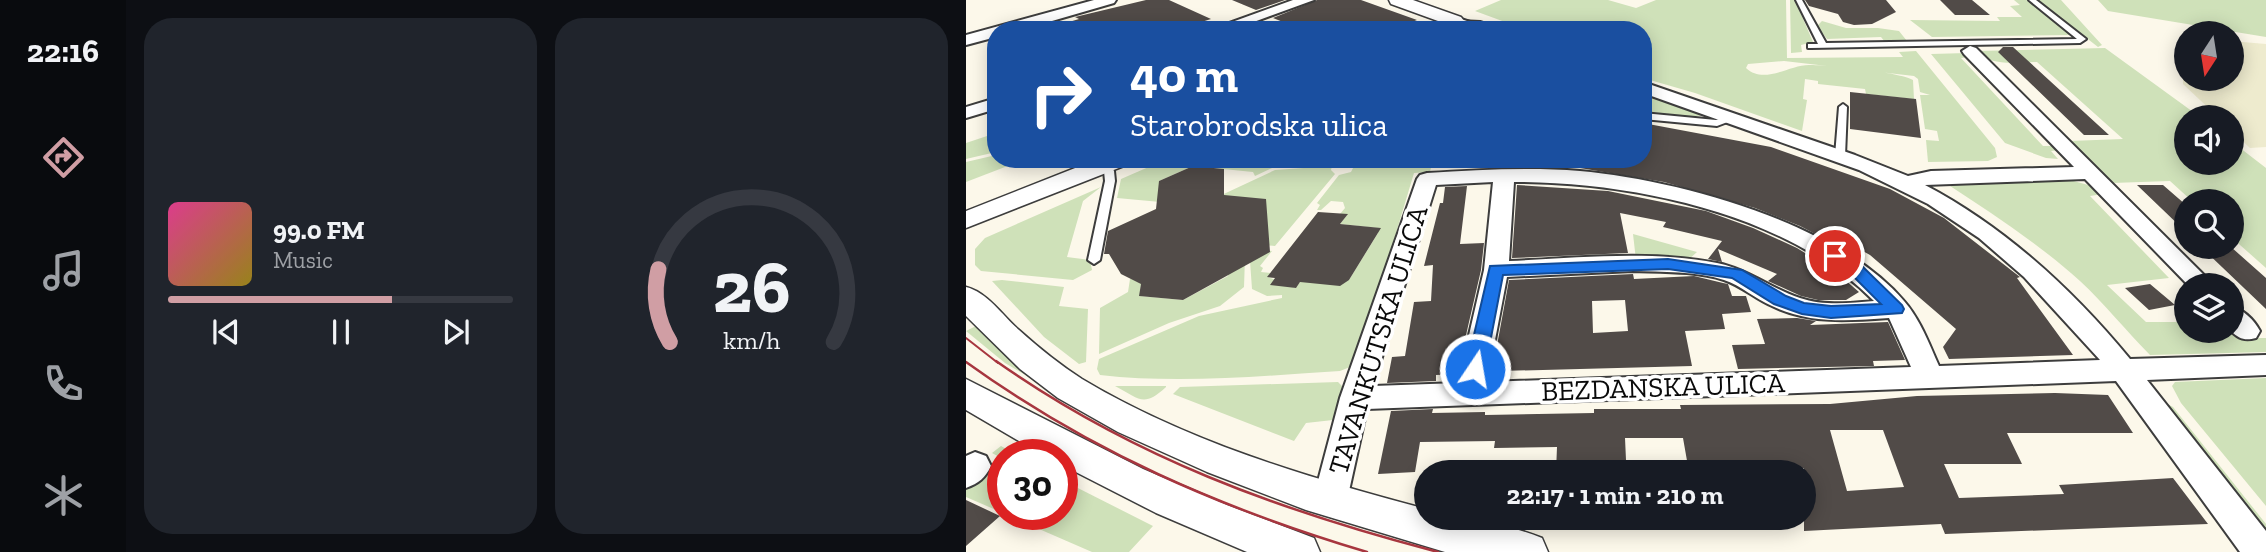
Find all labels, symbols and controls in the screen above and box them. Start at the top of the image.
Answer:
north arrow [2174,21,2244,91]
map controls [2174,21,2244,343]
text: 22:16 [27,32,99,70]
text: 40 m [1130,46,1238,105]
icon: right [1015,49,1106,140]
button: sound [2174,105,2244,175]
text: Starobrodska ulica [1130,106,1388,144]
icon: directions [39,133,88,182]
button: search [2174,189,2244,259]
street label: TAVANKUTSKA ULICA [1321,201,1435,478]
text: 99.0 FM [273,214,365,246]
pin [1805,226,1865,286]
icon: arrive [1816,237,1854,275]
text: 26 [712,243,791,331]
icon: music [39,246,88,295]
text: Music [273,246,333,274]
button: layers [2174,273,2244,343]
icon: previous [207,313,245,351]
icon: pause [322,313,360,351]
icon: next [437,313,475,351]
text: km/h [723,325,780,355]
position arrow [1438,332,1512,406]
icon: phone [39,359,88,408]
street label: BEZDANSKA ULICA [1540,366,1786,408]
speed limit sign: 30 [987,439,1078,530]
icon: climate [39,471,88,520]
text: 22:17 · 1 min · 210 m [1506,479,1724,511]

